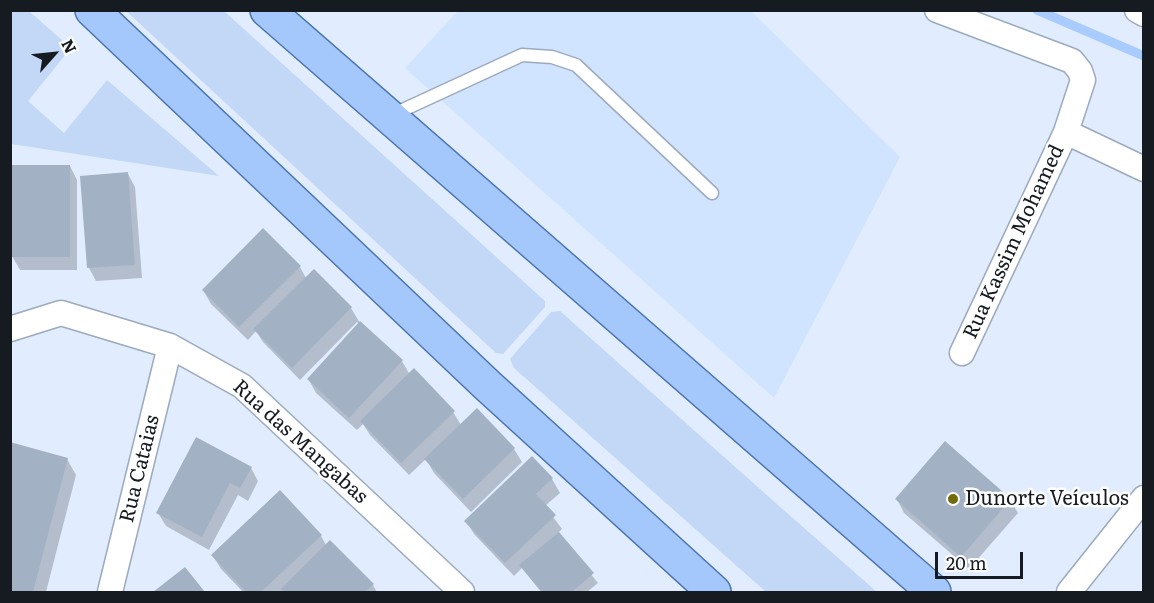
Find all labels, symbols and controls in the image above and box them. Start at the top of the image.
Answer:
north arrow [24,24,84,84]
text: N [56,34,84,57]
street label: Rua Kassim Mohamed [958,141,1070,343]
street label: Rua das Mangabas [228,375,372,509]
street label: Rua Cataias [115,413,165,525]
place label: Dunorte Veículos [965,487,1129,511]
marker: Dunorte Veículos [946,492,960,506]
scale bar [938,540,1026,578]
text: 20 m [946,549,987,576]

